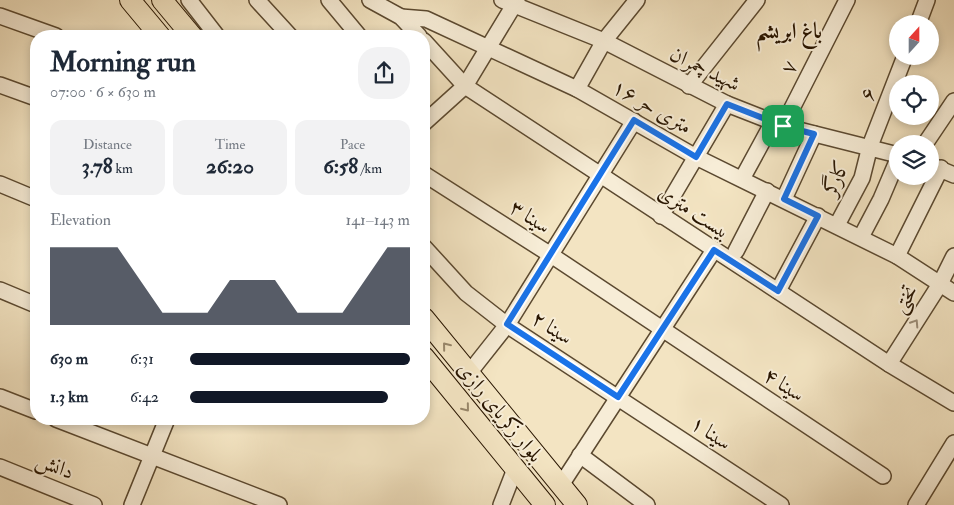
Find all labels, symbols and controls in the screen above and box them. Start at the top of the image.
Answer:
north arrow [889,15,939,65]
map controls [889,15,939,185]
district label: باغ ابریشم [756,17,822,52]
street label: شهید چمران [665,40,745,98]
text: Morning run [50,45,196,80]
button: share [358,47,410,99]
street label: ۷ [774,55,804,79]
street label: ۱۶ متری حر [607,73,697,141]
button: locate [889,75,939,125]
text: 07:00 · 6 × 630 m [50,82,156,102]
street label: ۶ [853,83,883,105]
pin [762,105,804,147]
icon: arrive [769,112,797,140]
button: layers [889,135,939,185]
text: Distance [83,136,132,153]
text: Time [215,136,245,153]
text: Pace [340,136,365,153]
text: 3.78 [82,153,113,180]
text: 26:20 [206,153,254,180]
text: 6:58 [323,153,358,180]
street label: کارگر [815,156,856,202]
text: km [113,160,133,177]
text: /km [358,160,382,177]
street label: بیست متری [653,179,735,245]
street label: سینا ۳ [504,194,556,240]
text: Elevation [50,210,111,230]
text: 141–143 m [346,210,410,230]
street label: تختی [886,280,925,319]
street label: سینا ۲ [526,305,578,351]
one-way arrow [909,320,918,329]
one-way arrow [443,342,452,351]
text: 630 m [50,349,88,369]
text: 6:31 [130,349,154,369]
street label: بلوار زکریای رازی [451,356,549,468]
street label: سینا ۴ [758,362,810,408]
text: 1.3 km [50,387,88,407]
text: 6:42 [130,387,159,407]
one-way arrow [460,403,469,412]
street label: ۱ سینا [685,410,737,456]
street label: دانش [32,446,78,486]

